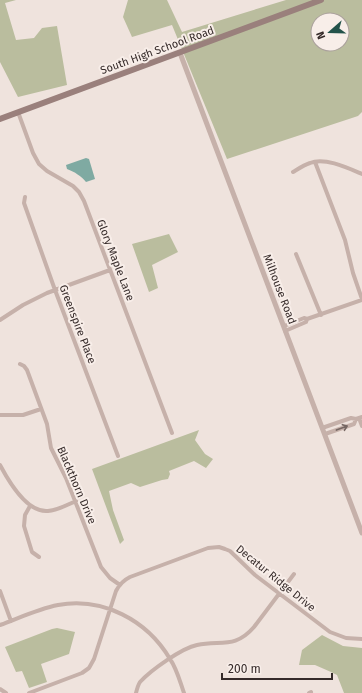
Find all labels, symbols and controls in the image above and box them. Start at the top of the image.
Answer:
north arrow [310,12,350,52]
street label: South High School Road [99,24,216,77]
text: N [314,30,328,41]
street label: Glory Maple Lane [94,218,137,303]
street label: Milhouse Road [260,253,299,326]
street label: Greenspire Place [57,283,99,365]
one-way arrow [335,424,348,431]
street label: Blackthorn Drive [54,444,99,526]
street label: Decatur Ridge Drive [233,542,318,614]
scale bar [222,655,332,681]
text: 200 m [228,662,261,676]

